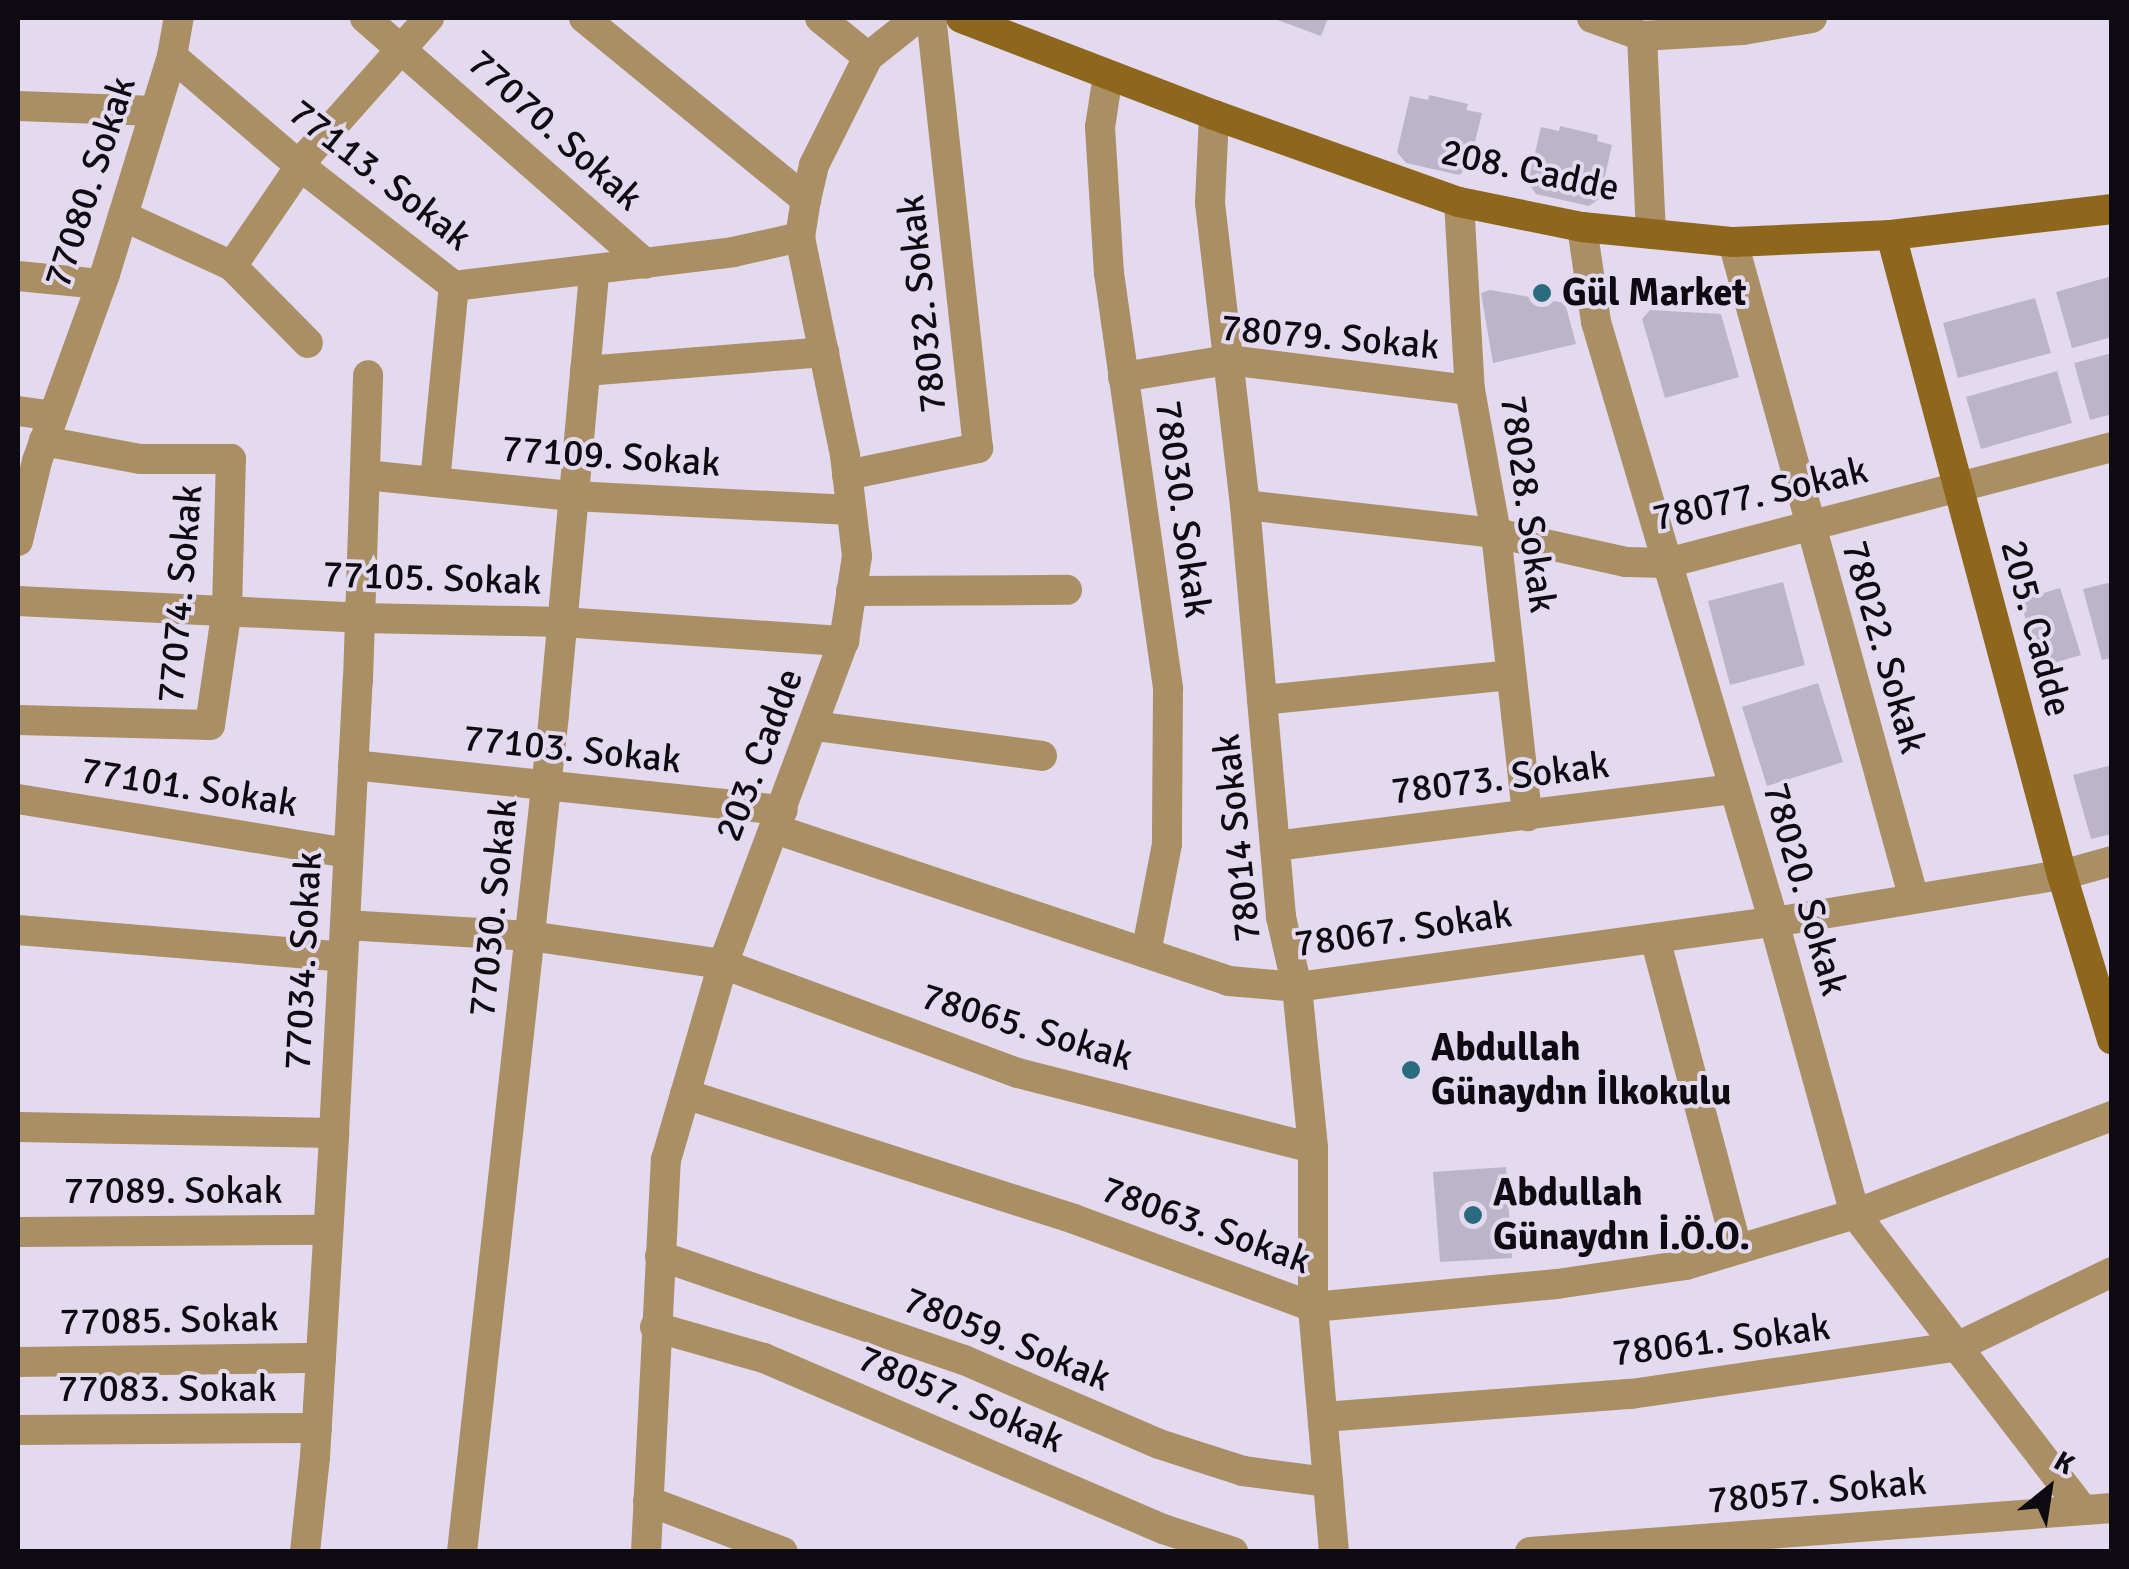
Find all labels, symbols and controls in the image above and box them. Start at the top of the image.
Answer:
street label: 77070. Sokak [458,40,652,220]
street label: 77080. Sokak [34,71,146,293]
street label: 77113. Sokak [280,90,480,260]
street label: 208. Cadde [1437,129,1623,211]
street label: 78032. Sokak [888,193,956,415]
place label: Gül Market [1562,270,1747,316]
marker: Gül Market [1531,282,1553,304]
street label: 78079. Sokak [1219,305,1441,369]
street label: 78028. Sokak [1490,392,1566,616]
street label: 78030. Sokak [1145,397,1221,621]
street label: 77109. Sokak [500,426,722,486]
street label: 78077. Sokak [1648,447,1872,541]
street label: 77074. Sokak [148,483,212,705]
street label: 78022. Sokak [1832,535,1936,759]
street label: 205. Cadde [1991,535,2081,721]
street label: 77105. Sokak [322,551,542,605]
street label: 203. Cadde [705,662,813,848]
street label: 77103. Sokak [461,715,683,783]
street label: 78014 Sokak [1203,732,1271,944]
street label: 78073. Sokak [1388,742,1612,814]
street label: 77101. Sokak [77,747,301,827]
street label: 78020. Sokak [1753,777,1857,1001]
street label: 77030. Sokak [459,797,527,1019]
street label: 77034. Sokak [274,850,332,1072]
street label: 78067. Sokak [1291,891,1515,967]
street label: 78065. Sokak [916,973,1138,1081]
place label: Abdullah Günaydın İlkokulu [1431,1025,1731,1114]
marker: Abdullah Günaydın İlkokulu [1400,1059,1422,1081]
street label: 78063. Sokak [1095,1166,1317,1284]
street label: 77089. Sokak [63,1168,283,1214]
place label: Abdullah Günaydın İ.Ö.O. [1493,1170,1750,1260]
marker: Abdullah Günaydın İ.Ö.O. [1462,1204,1484,1226]
street label: 78059. Sokak [897,1277,1117,1401]
street label: 77085. Sokak [59,1295,279,1345]
street label: 78061. Sokak [1609,1304,1833,1376]
street label: 78057. Sokak [851,1335,1071,1463]
street label: 77083. Sokak [57,1366,277,1412]
north arrow [1999,1439,2099,1539]
text: K [2048,1444,2080,1482]
street label: 78057. Sokak [1706,1459,1928,1523]

